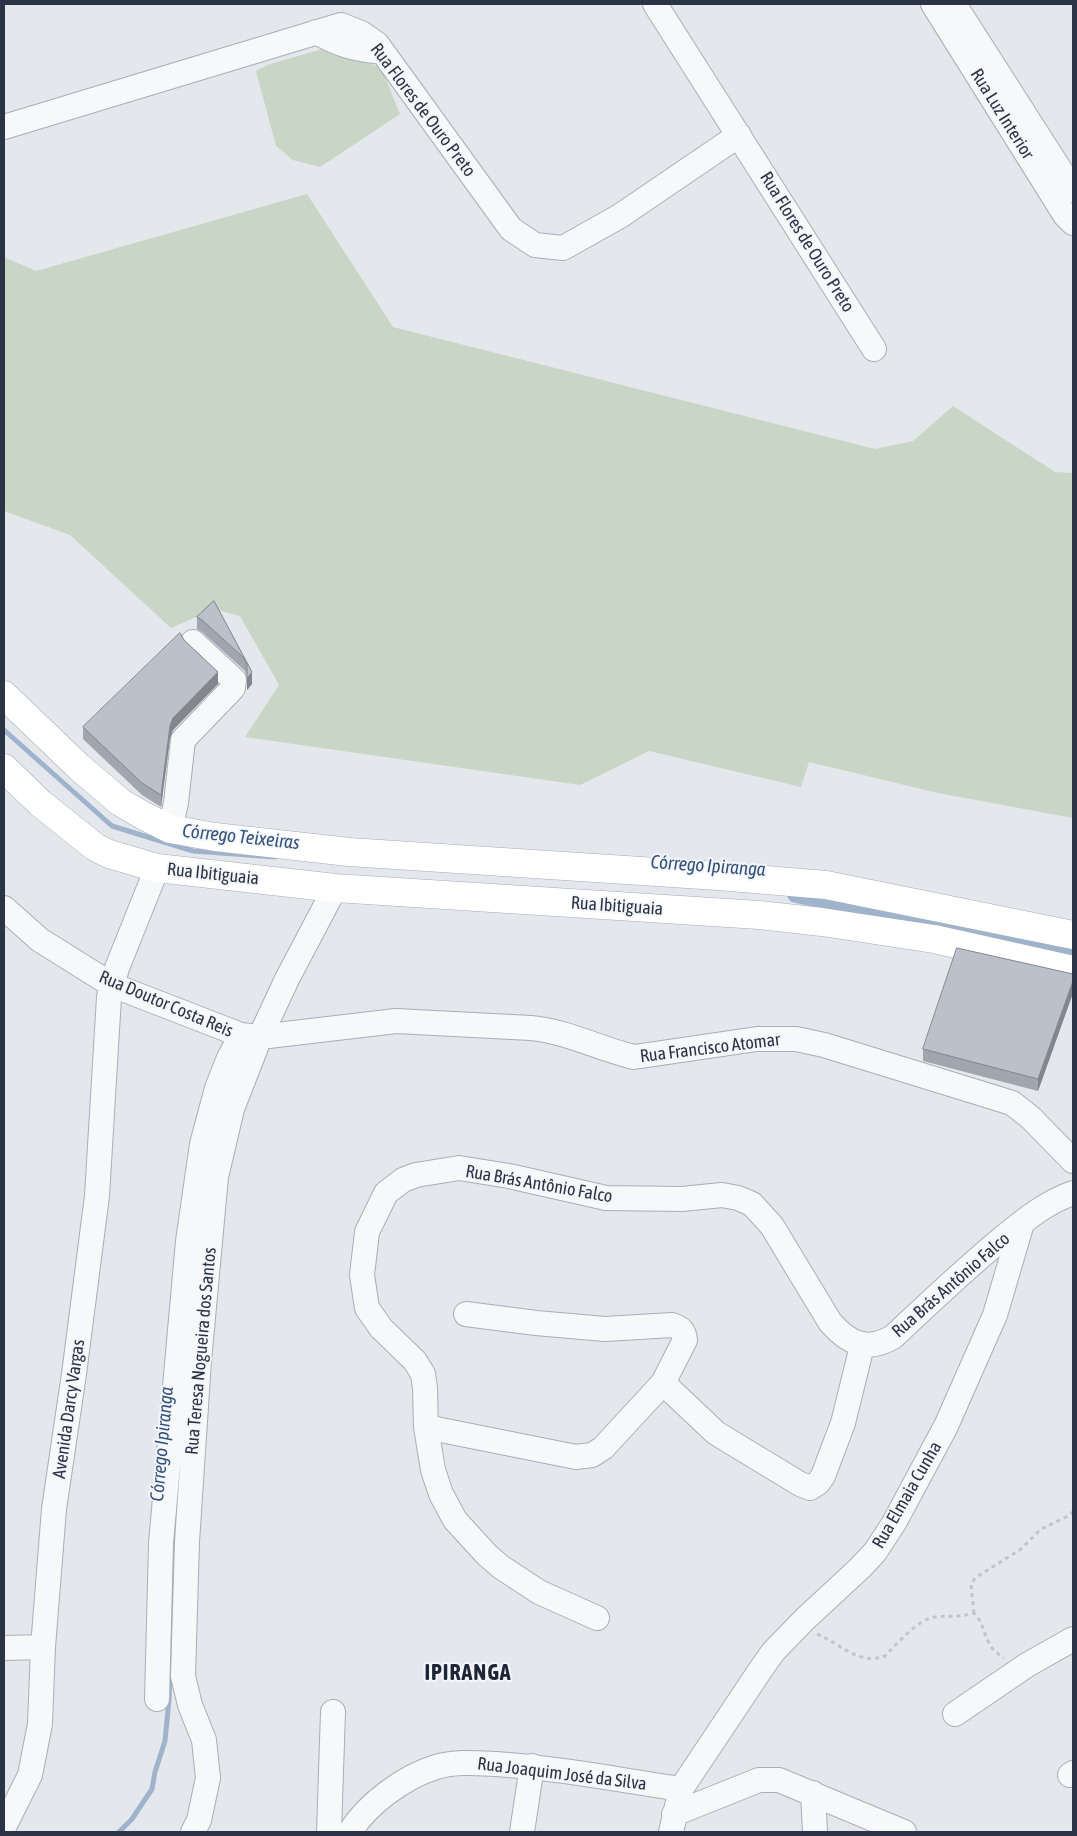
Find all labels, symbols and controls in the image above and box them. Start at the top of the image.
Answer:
street label: Rua Flores de Ouro Preto [366,39,480,181]
street label: Rua Luz Interior [966,65,1038,163]
street label: Rua Flores de Ouro Preto [755,168,859,316]
water label: Córrego Teixeiras [181,820,301,854]
water label: Córrego Ipiranga [650,851,766,881]
street label: Rua Ibitiguaia [166,858,260,890]
street label: Rua Ibitiguaia [570,892,664,920]
street label: Rua Doutor Costa Reis [96,966,236,1042]
street label: Rua Francisco Atomar [639,1029,781,1067]
street label: Rua Brás Antônio Falco [464,1160,614,1208]
street label: Rua Brás Antônio Falco [888,1228,1014,1342]
street label: Rua Teresa Nogueira dos Santos [181,1246,221,1456]
street label: Avenida Darcy Vargas [49,1338,89,1480]
water label: Córrego Ipiranga [146,1386,178,1502]
street label: Rua Elmaia Cunha [868,1438,946,1552]
district label: IPIRANGA [423,1660,513,1686]
street label: Rua Joaquim José da Silva [476,1753,648,1795]

